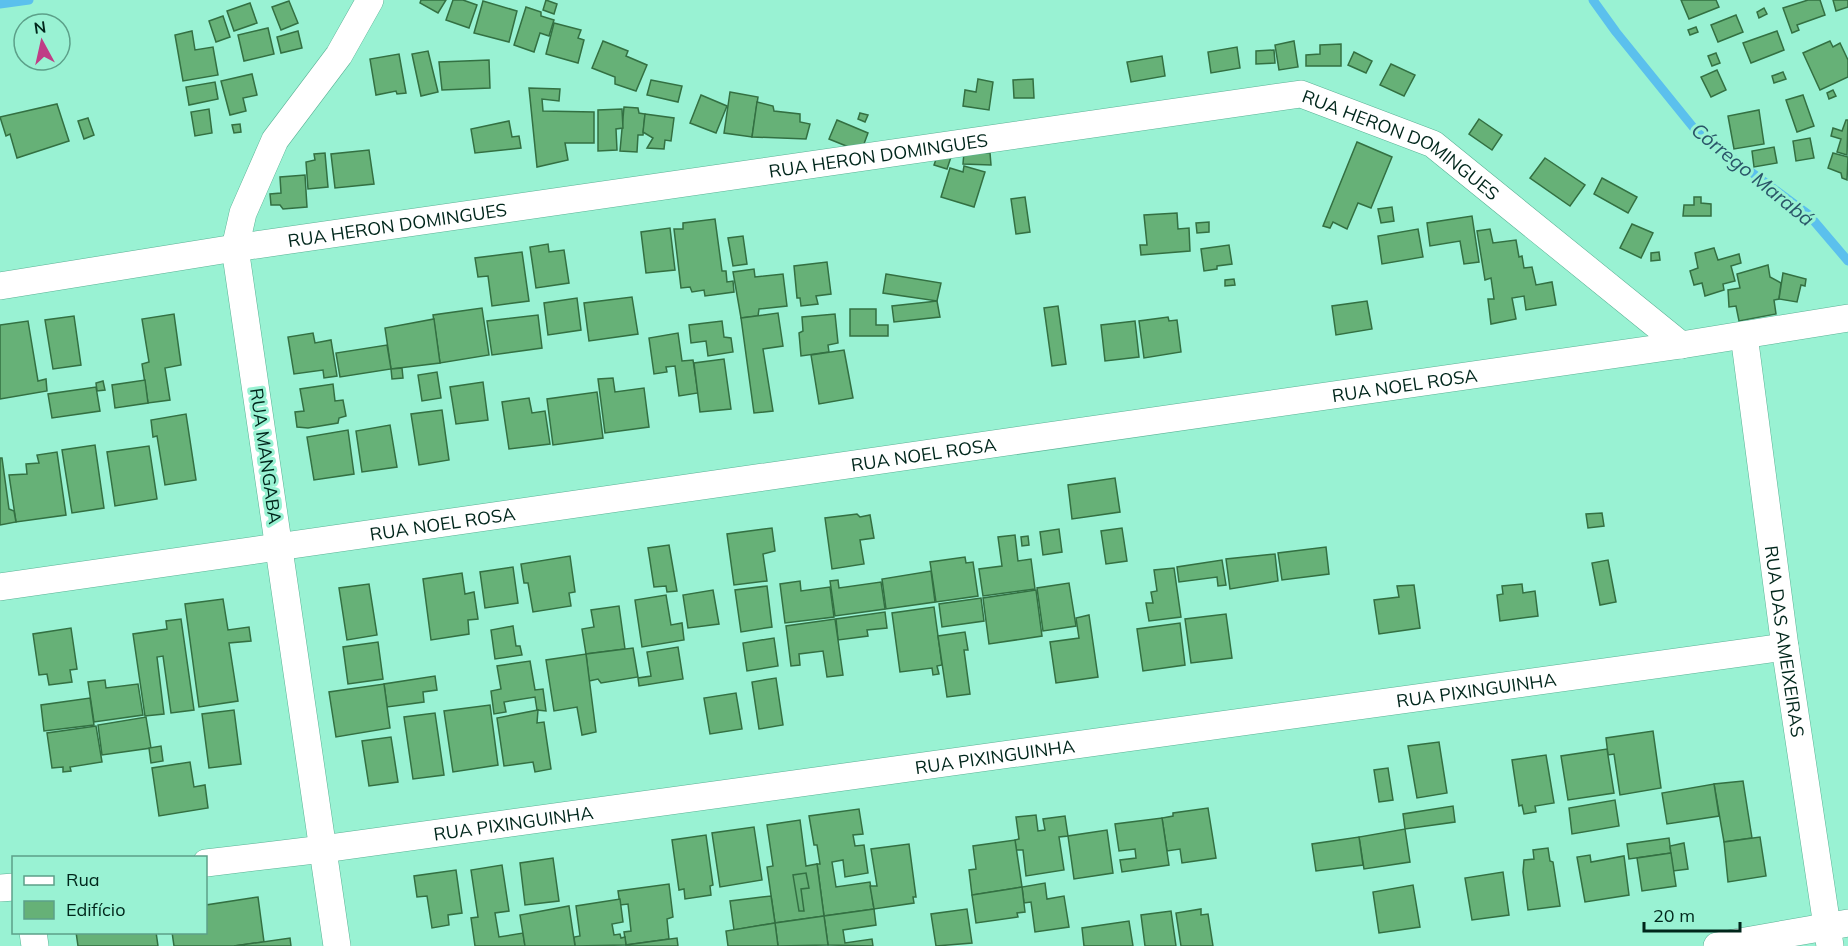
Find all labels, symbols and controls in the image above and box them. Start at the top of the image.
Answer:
north arrow [12,12,72,72]
text: N [33,16,47,38]
street label: RUA HERON DOMINGUES [1299,84,1504,205]
water label: Córrego Marabá [1687,117,1819,231]
street label: RUA HERON DOMINGUES [767,128,989,182]
street label: RUA HERON DOMINGUES [286,197,508,252]
street label: RUA NOEL ROSA [1330,363,1479,407]
street label: RUA MANGABA [245,386,287,526]
street label: RUA NOEL ROSA [849,432,998,476]
street label: RUA NOEL ROSA [368,501,517,545]
street label: RUA DAS AMEIXEIRAS [1760,544,1810,739]
street label: RUA PIXINGUINHA [1395,667,1558,712]
street label: RUA PIXINGUINHA [913,734,1076,779]
street label: RUA PIXINGUINHA [432,800,595,845]
legend [12,856,207,934]
text: Rua [66,868,100,891]
scale bar [1644,895,1740,933]
text: Edifício [66,898,125,921]
text: 20 m [1653,904,1695,927]

